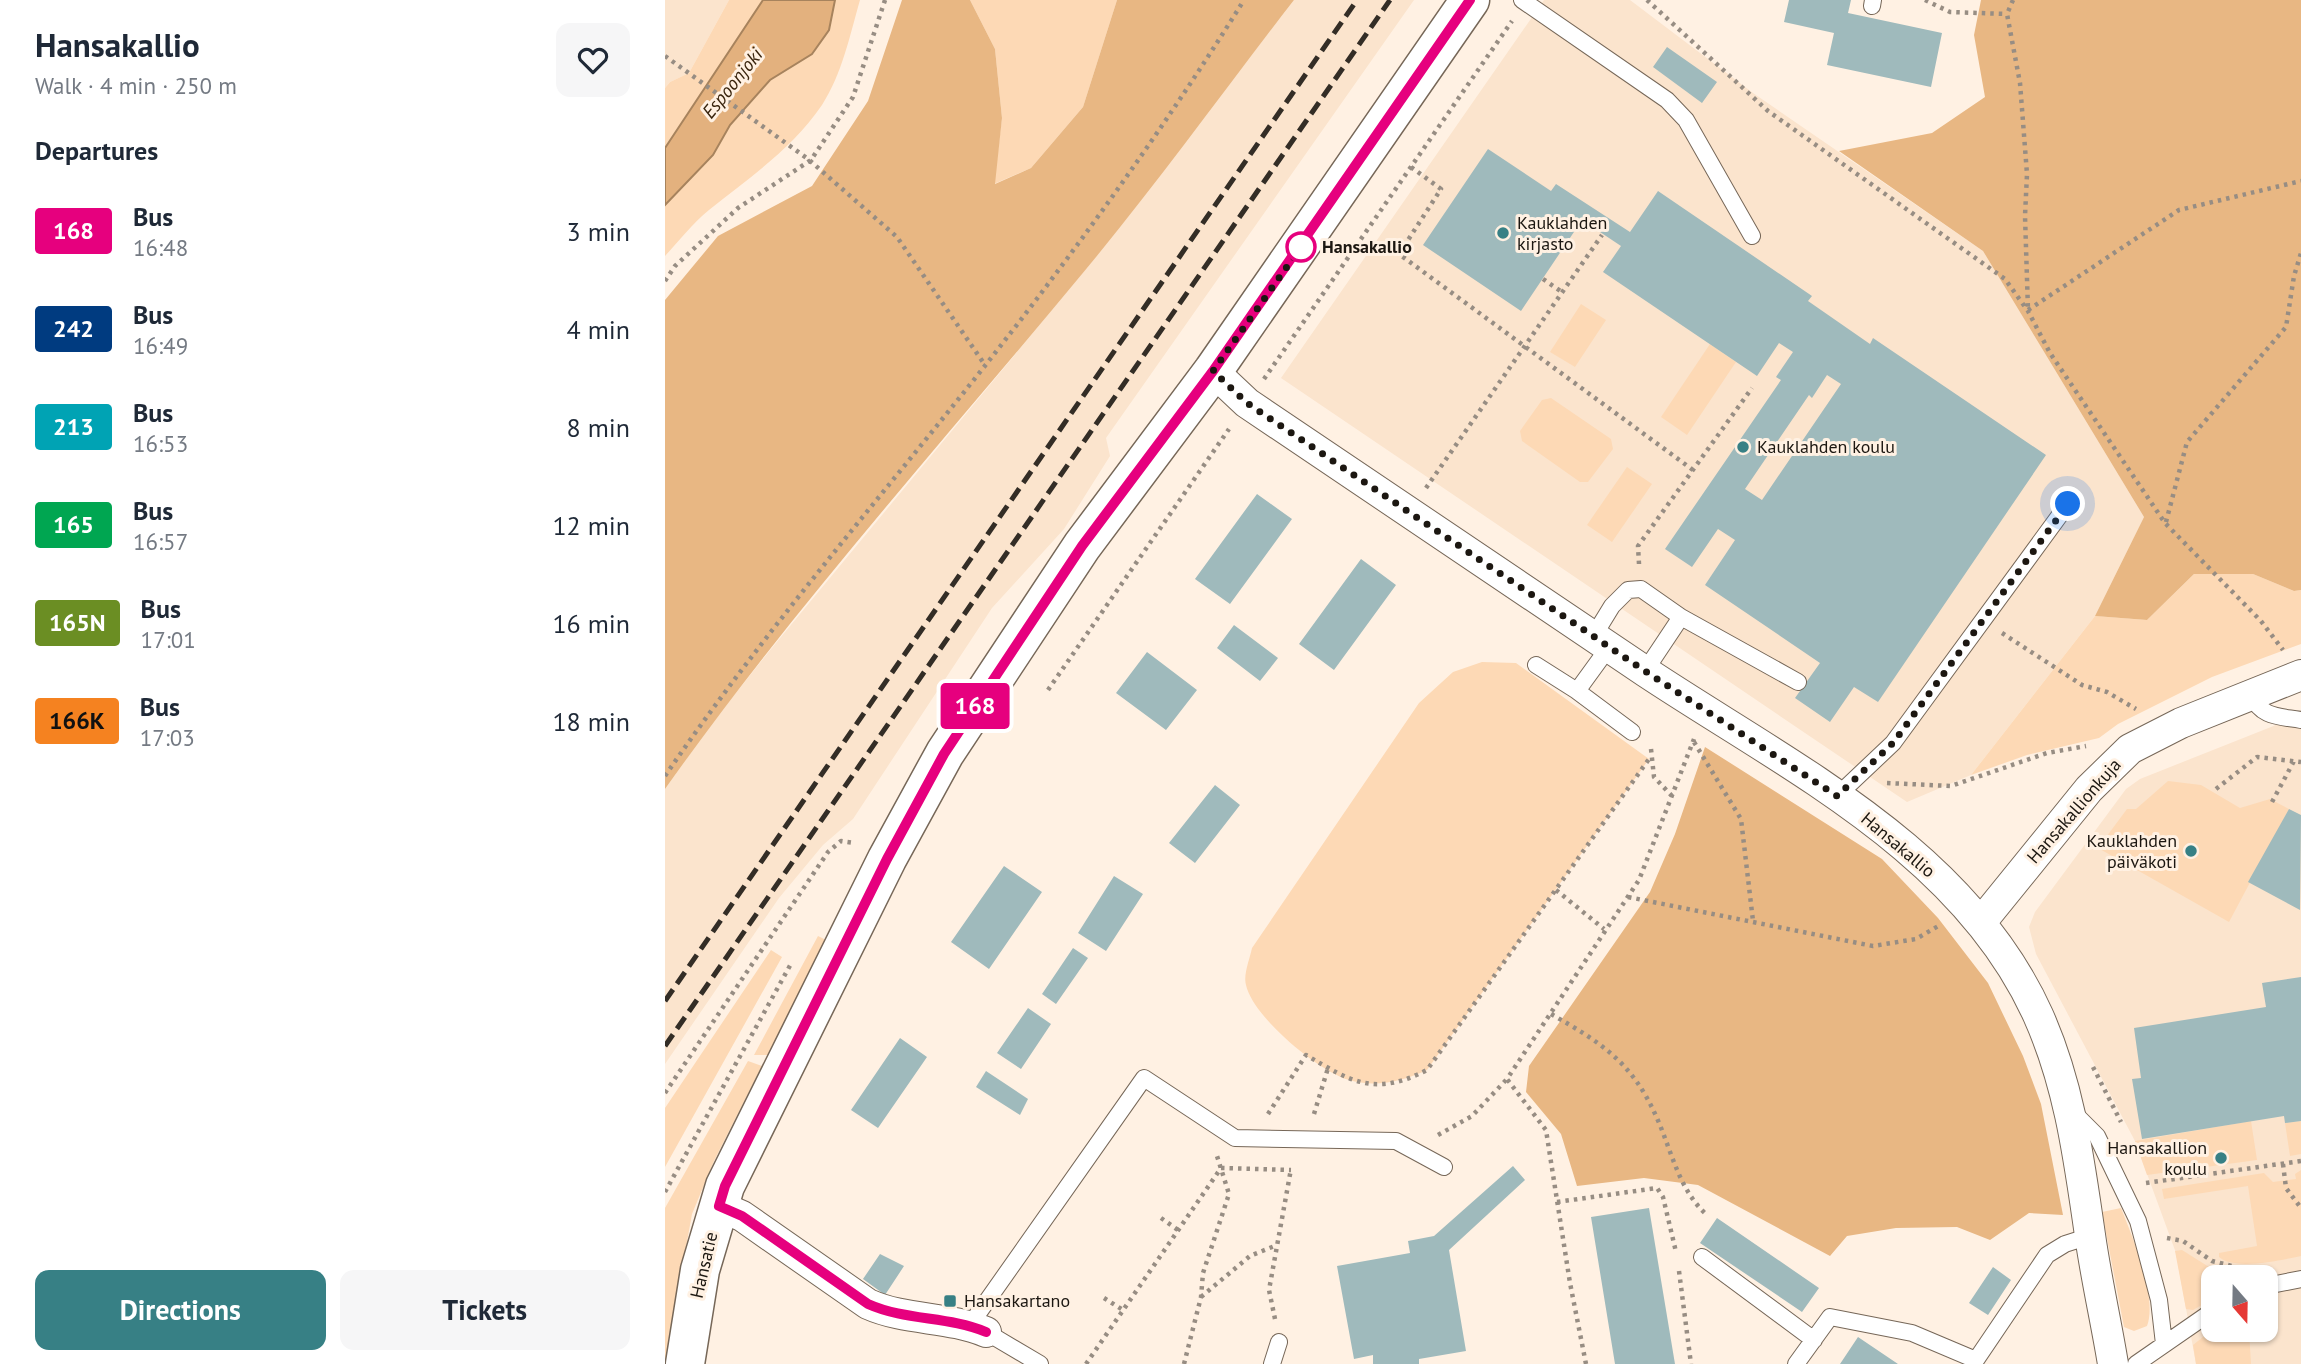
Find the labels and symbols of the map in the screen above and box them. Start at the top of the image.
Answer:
water label: Espoonjoki [696,42,768,123]
place label: Kauklahden kirjasto [1517,211,1607,255]
marker: Kauklahden kirjasto [1495,225,1511,241]
marker: Hansakallio [1286,232,1316,262]
place label: Hansakallio [1322,235,1412,258]
place label: Kauklahden koulu [1757,435,1895,458]
marker: Kauklahden koulu [1735,439,1751,455]
your location [2050,486,2085,521]
line badge: 168 [935,683,1015,729]
street label: Hansakallionkuja [2022,753,2126,868]
street label: Hansakallio [1856,807,1940,882]
place label: Kauklahden päiväkoti [2087,829,2177,873]
marker: Kauklahden päiväkoti [2183,843,2199,859]
place label: Hansakallion koulu [2107,1136,2207,1180]
marker: Hansakallion koulu [2213,1150,2229,1166]
street label: Hansatie [685,1229,722,1300]
north arrow [2201,1265,2279,1342]
place label: Hansakartano [964,1289,1070,1312]
marker: Hansakartano [942,1293,958,1309]

